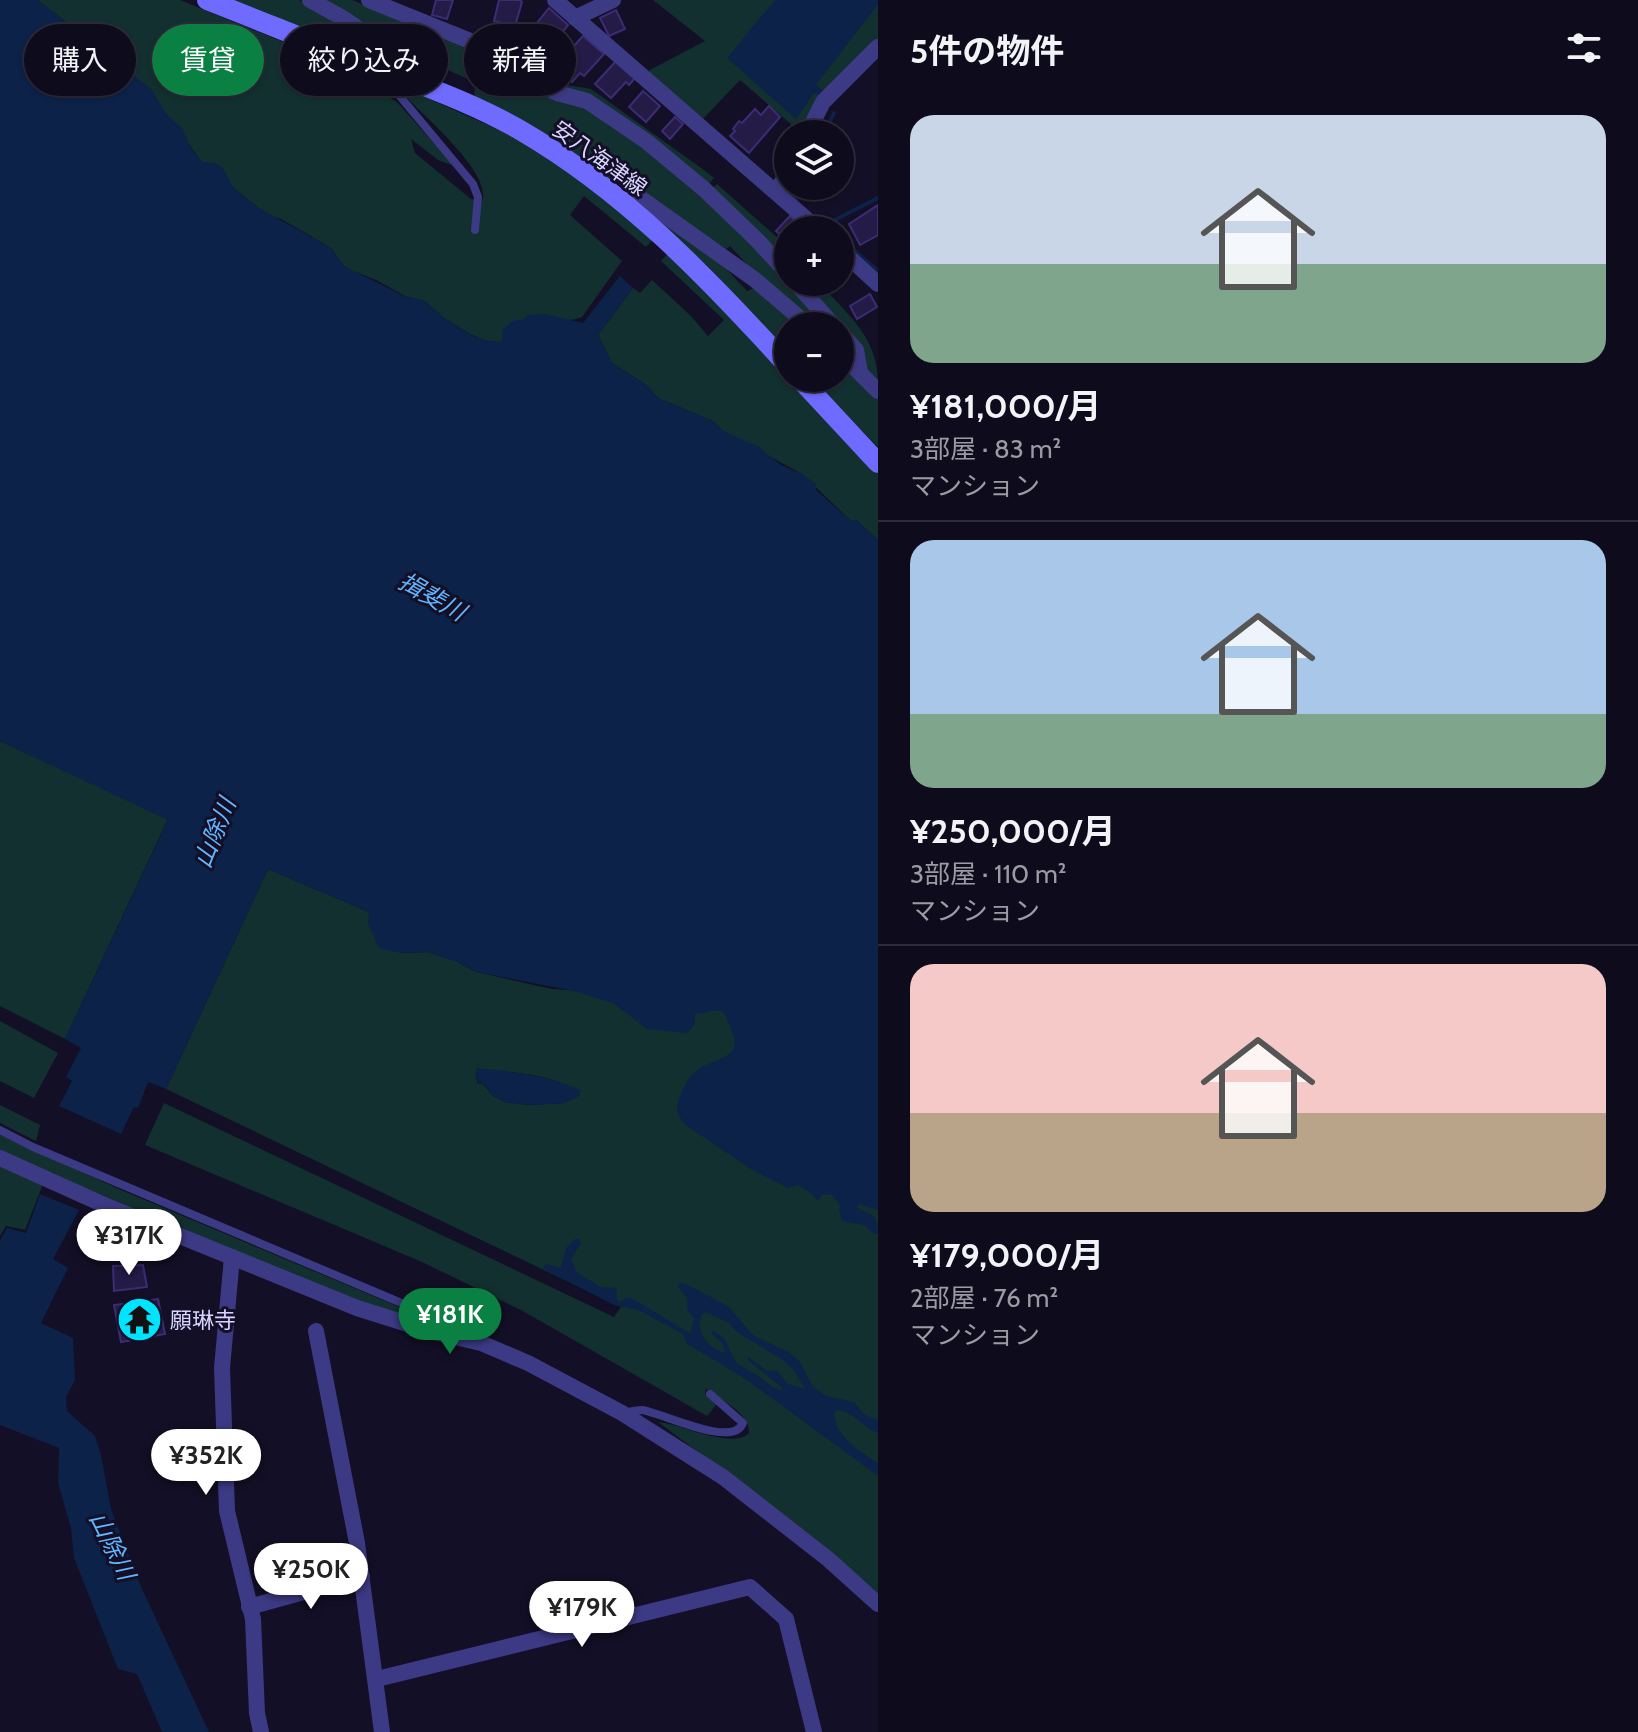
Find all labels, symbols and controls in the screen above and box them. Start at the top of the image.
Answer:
chip: 購入 [24,24,136,96]
chip: 賃貸 [152,24,264,96]
chip: 絞り込み [280,24,448,96]
chip: 新着 [464,24,576,96]
icon: filters [1562,26,1606,70]
text: 5件の物件 [910,30,1064,72]
street label: 安八海津線 [547,115,652,202]
map controls [774,120,854,392]
button: layers [774,120,854,200]
icon: home [1186,167,1330,311]
button: + [774,216,854,296]
button: − [774,312,854,392]
text: ¥181,000/月 [910,385,1102,427]
text: 3部屋 · 83 m² [910,433,1061,465]
text: マンション [910,470,1040,502]
water label: 揖斐川 [394,566,473,628]
icon: home [1186,592,1330,736]
water label: 山除川 [188,791,243,872]
text: ¥250,000/月 [910,810,1116,852]
text: 3部屋 · 110 m² [910,858,1066,890]
text: マンション [910,895,1040,927]
icon: home [1186,1016,1330,1160]
pin: ¥317K [73,1209,185,1277]
text: ¥317K [95,1219,163,1251]
text: ¥179,000/月 [910,1234,1104,1276]
text: 2部屋 · 76 m² [910,1282,1058,1314]
pin: ¥181K [394,1288,506,1356]
temple icon: 願琳寺 [115,1296,163,1344]
text: ¥181K [417,1298,483,1330]
place label: 願琳寺 [170,1307,236,1334]
text: マンション [910,1319,1040,1351]
pin: ¥352K [150,1429,262,1497]
text: ¥352K [169,1439,243,1471]
water label: 山除川 [84,1507,143,1587]
pin: ¥250K [255,1543,367,1611]
text: ¥250K [272,1553,350,1585]
pin: ¥179K [526,1581,638,1649]
text: ¥179K [547,1591,617,1623]

